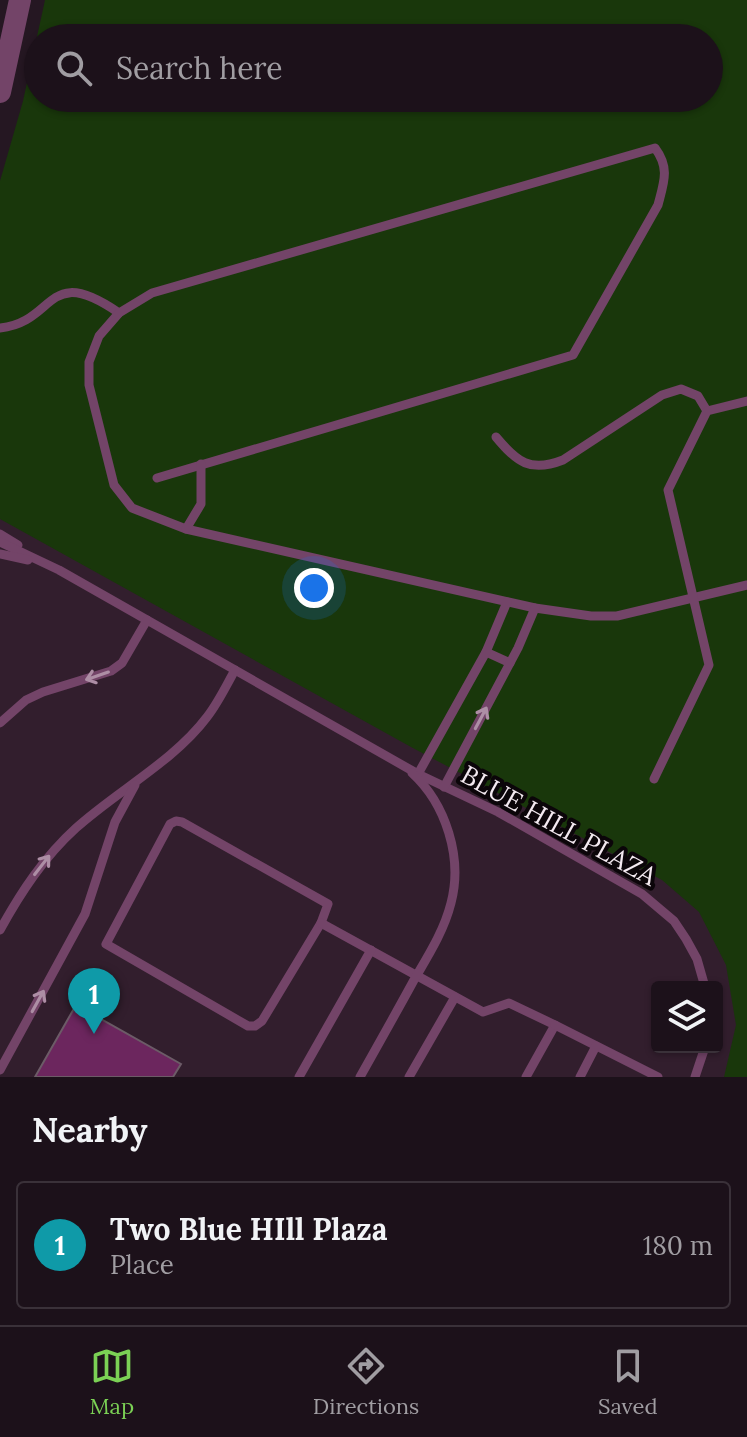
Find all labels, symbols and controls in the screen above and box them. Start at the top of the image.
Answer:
search box [24,24,723,112]
icon: search [52,46,96,90]
text: Search here [116,49,283,87]
your location [294,568,334,608]
one-way arrow [85,669,110,684]
one-way arrow [473,707,489,730]
street label: BLUE HILL PLAZA [455,758,663,893]
one-way arrow [33,855,51,876]
pin: 1 [68,968,120,1034]
map controls [651,981,723,1053]
button: layers [651,981,723,1053]
one-way arrow [30,990,46,1014]
text: Nearby [32,1108,148,1151]
text: Two Blue HIll Plaza [110,1210,388,1248]
text: 1 [55,1229,65,1262]
text: 180 m [643,1229,713,1262]
text: Place [110,1248,174,1281]
tab: Map [89,1344,134,1420]
tab: Directions [313,1344,419,1420]
tab: Saved [598,1344,658,1420]

